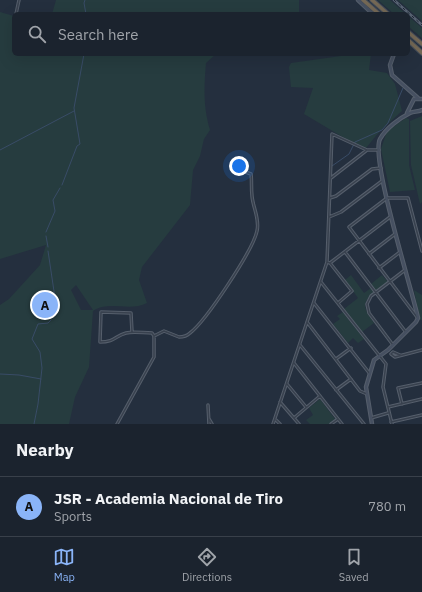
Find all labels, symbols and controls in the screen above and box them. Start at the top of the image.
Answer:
search box [12,12,410,56]
icon: search [26,23,48,45]
text: Search here [58,25,138,44]
your location [229,156,249,176]
pin: A [32,290,58,320]
text: Nearby [16,439,74,461]
text: JSR - Academia Nacional de Tiro [54,489,283,508]
text: A [25,498,33,515]
text: 780 m [368,498,406,515]
text: Sports [54,508,92,525]
tab: Map [53,546,75,584]
tab: Directions [182,546,232,584]
tab: Saved [339,546,369,584]

